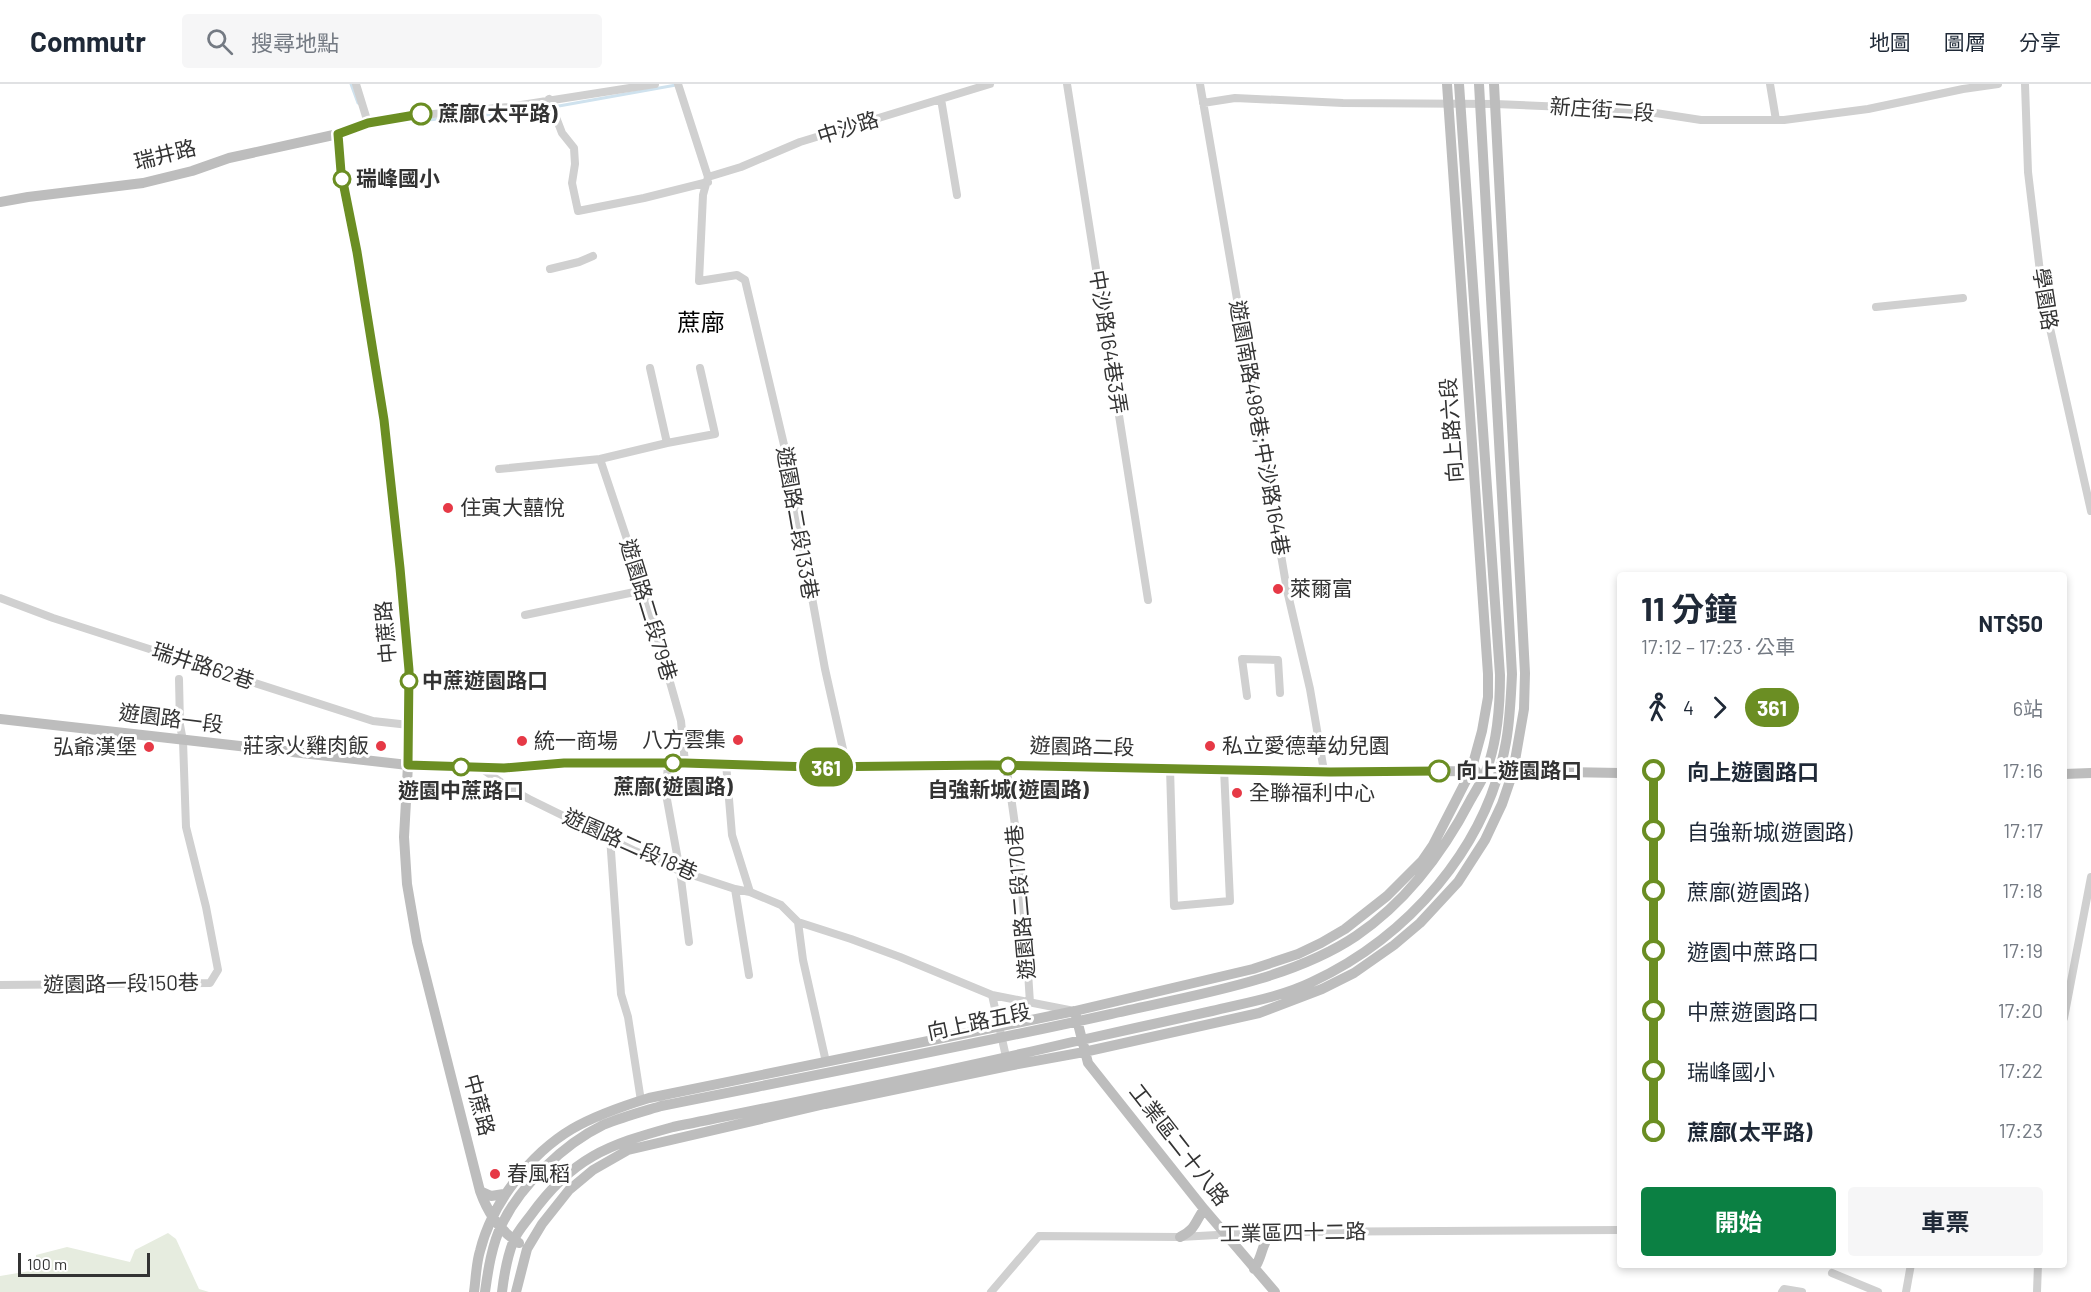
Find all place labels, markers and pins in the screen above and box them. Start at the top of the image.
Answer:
place label: 蔗廍(太平路) [438,100,558,125]
marker: 蔗廍(太平路) [410,103,432,125]
place label: 瑞峰國小 [356,165,440,190]
marker: 瑞峰國小 [333,170,351,188]
place label: 住寅大囍悅 [460,494,565,519]
marker: 住寅大囍悅 [441,501,455,515]
place label: 萊爾富 [1290,575,1353,600]
marker: 萊爾富 [1271,582,1285,596]
place label: 中蔗遊園路口 [422,667,548,692]
marker: 中蔗遊園路口 [400,672,418,690]
place label: 八方雲集 [642,726,726,751]
place label: 統一商場 [534,727,618,752]
place label: 莊家火雞肉飯 [243,732,369,757]
place label: 私立愛德華幼兒園 [1222,732,1390,757]
place label: 弘爺漢堡 [53,733,137,758]
marker: 八方雲集 [731,733,745,747]
marker: 統一商場 [515,734,529,748]
marker: 莊家火雞肉飯 [374,739,388,753]
marker: 私立愛德華幼兒園 [1203,739,1217,753]
marker: 弘爺漢堡 [142,740,156,754]
marker: 蔗廍(遊園路) [664,754,682,772]
marker: 自強新城(遊園路) [999,757,1017,775]
place label: 向上遊園路口 [1456,757,1582,782]
marker: 遊園中蔗路口 [452,758,470,776]
marker: 向上遊園路口 [1428,760,1450,782]
place label: 蔗廍(遊園路) [613,773,733,798]
place label: 自強新城(遊園路) [927,776,1089,801]
place label: 遊園中蔗路口 [398,777,524,802]
place label: 全聯福利中心 [1249,779,1375,804]
marker: 全聯福利中心 [1230,786,1244,800]
place label: 春風稻 [507,1160,570,1185]
marker: 春風稻 [488,1167,502,1181]

